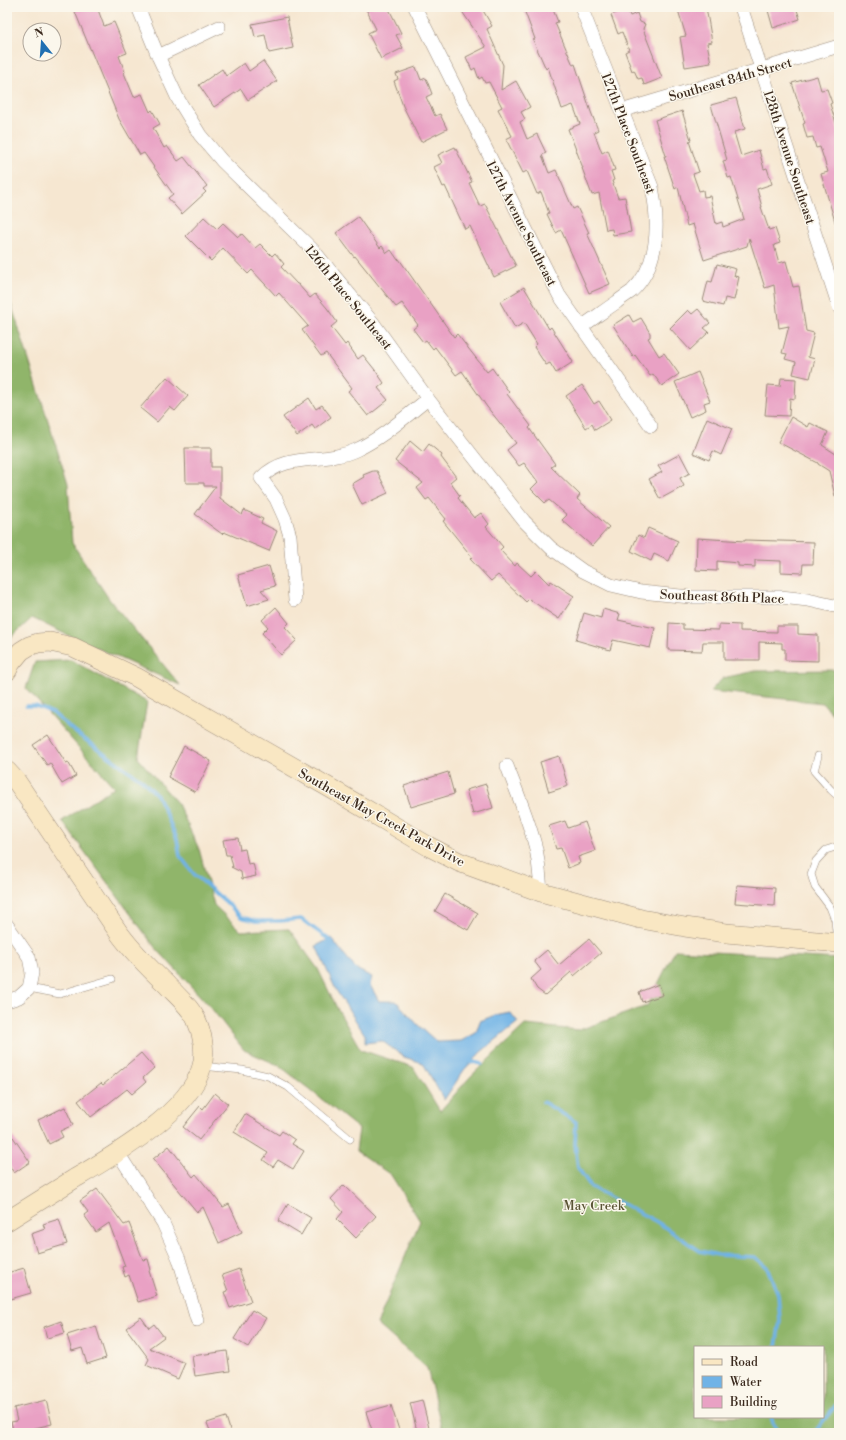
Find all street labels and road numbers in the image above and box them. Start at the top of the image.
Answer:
street label: Southeast 84th Street [667,55,794,105]
street label: 127th Place Southeast [598,71,659,196]
street label: 128th Avenue Southeast [760,88,818,227]
street label: 127th Avenue Southeast [482,158,560,289]
street label: 126th Place Southeast [301,242,395,353]
street label: Southeast 86th Place [660,587,785,607]
street label: Southeast May Creek Park Drive [296,765,468,871]

